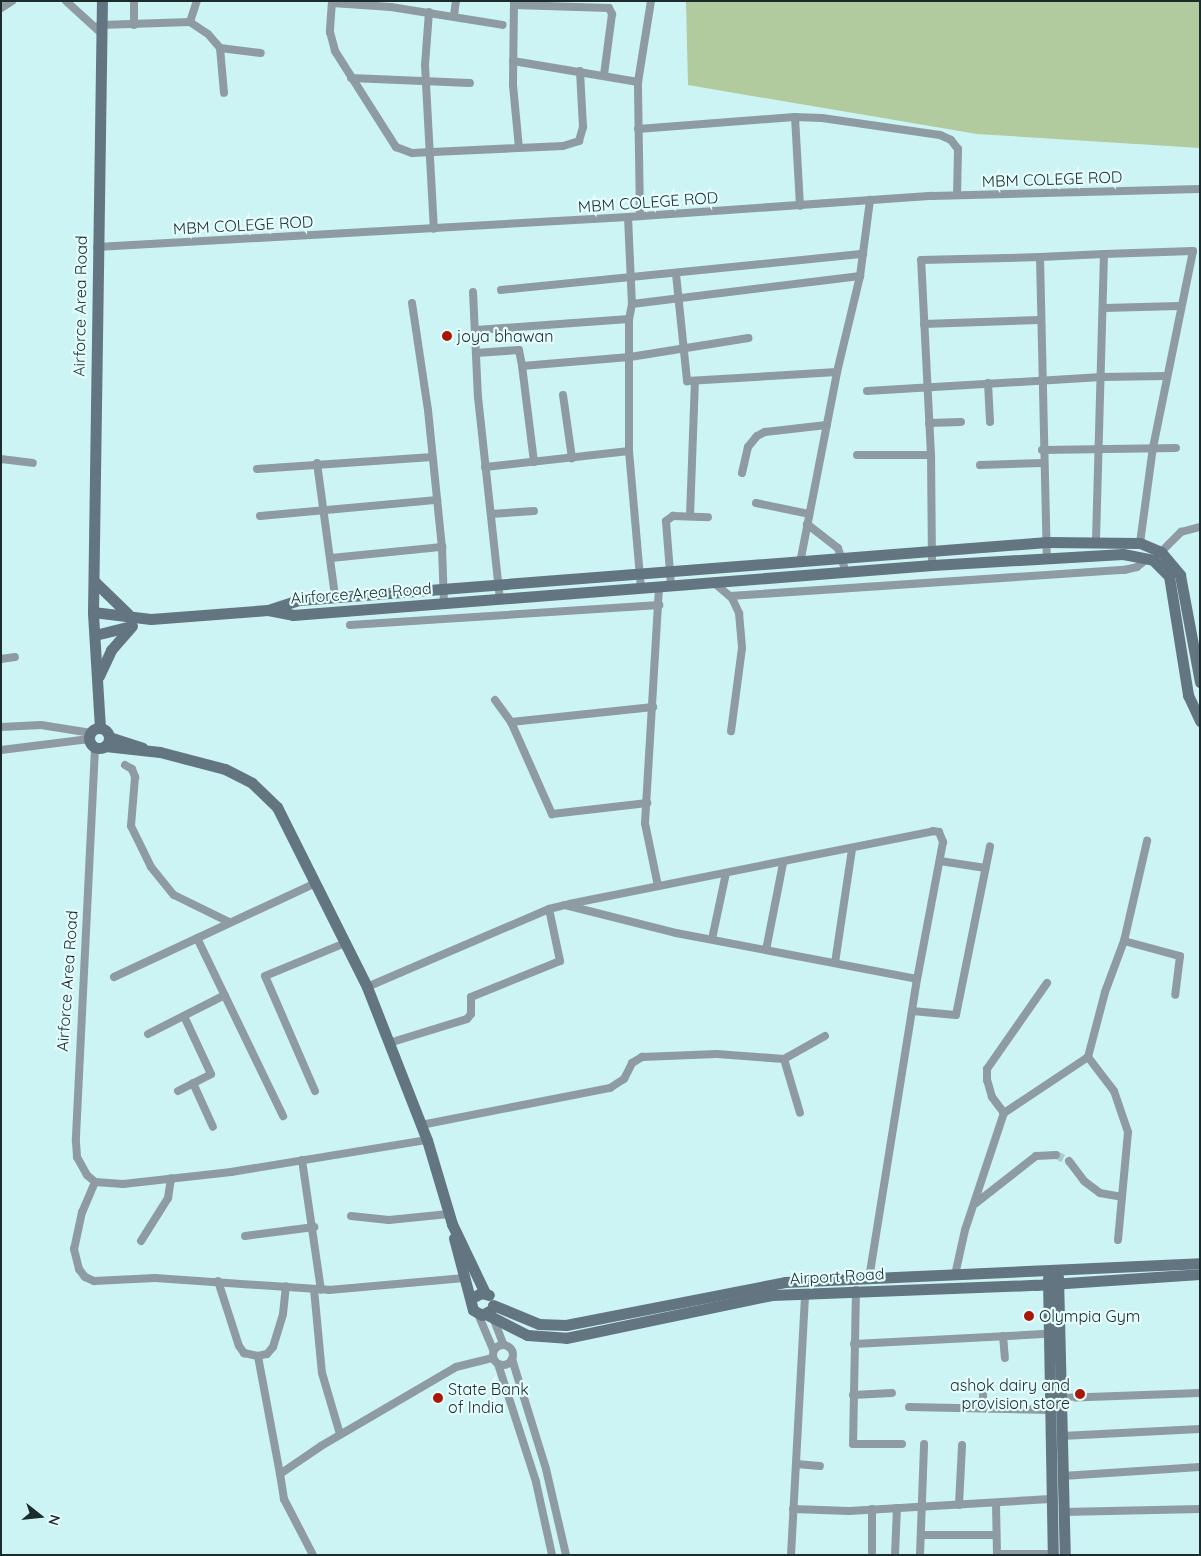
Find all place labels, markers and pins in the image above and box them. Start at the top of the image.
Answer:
place label: joya bhawan [457,326,554,346]
marker: joya bhawan [441,330,453,342]
place label: Olympia Gym [1039,1306,1140,1326]
marker: Olympia Gym [1023,1310,1035,1322]
place label: ashok dairy and provision store [950,1375,1070,1413]
place label: State Bank of India [448,1379,529,1417]
marker: ashok dairy and provision store [1074,1388,1086,1400]
marker: State Bank of India [432,1392,444,1404]

